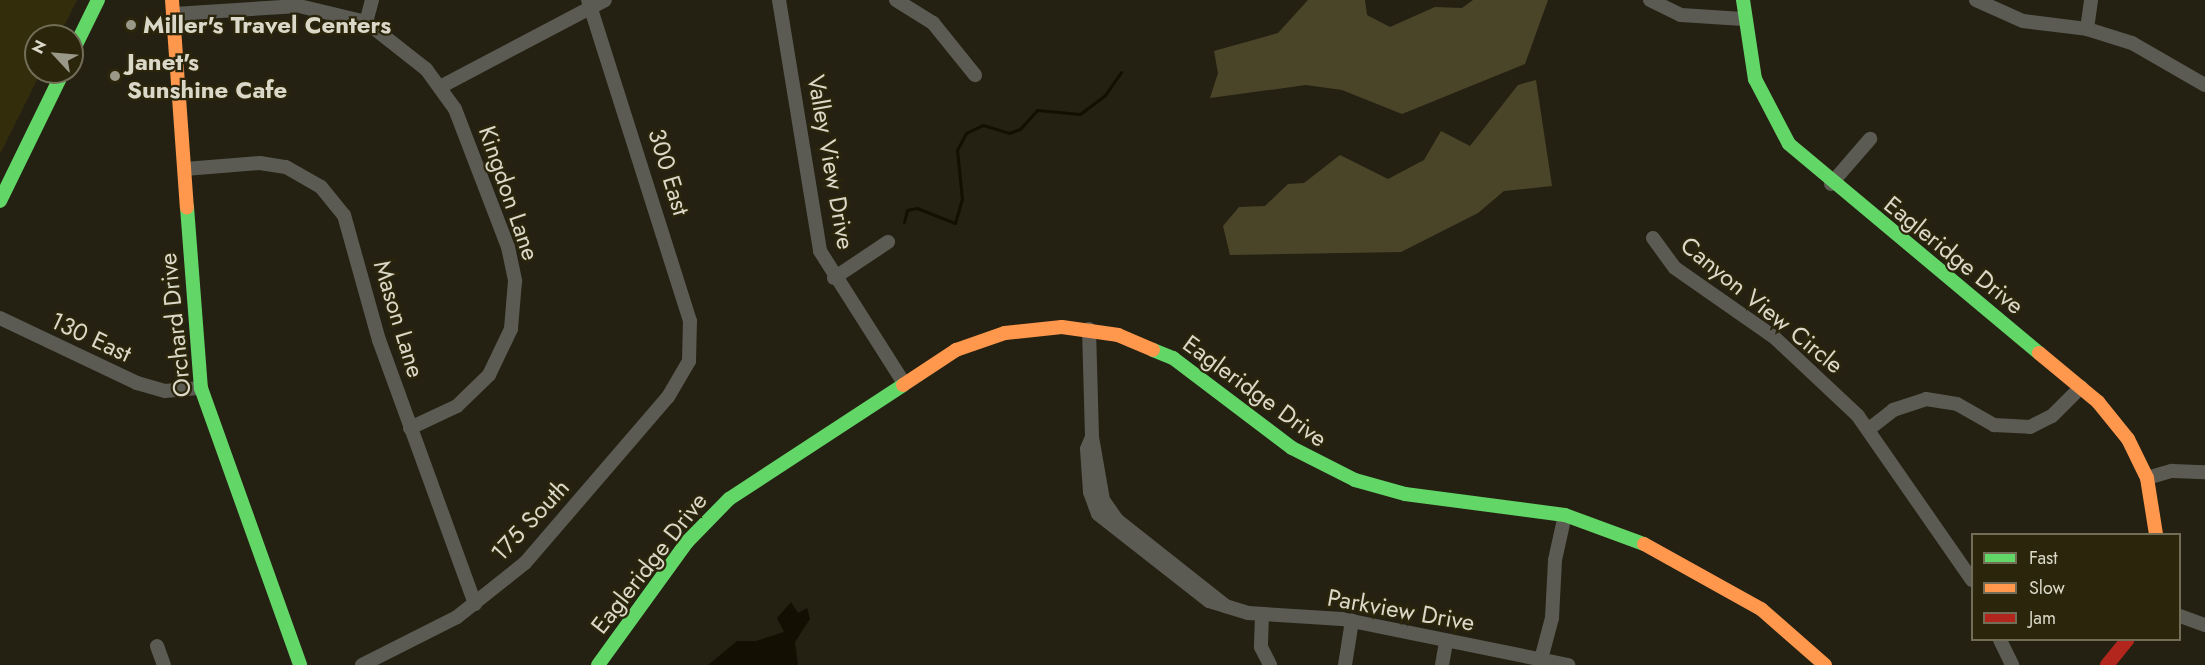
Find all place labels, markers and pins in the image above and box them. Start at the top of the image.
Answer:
place label: Miller's Travel Centers [143,11,391,39]
marker: Miller's Travel Centers [124,18,138,32]
place label: Janet's Sunshine Cafe [127,48,287,104]
marker: Janet's Sunshine Cafe [108,69,122,83]

